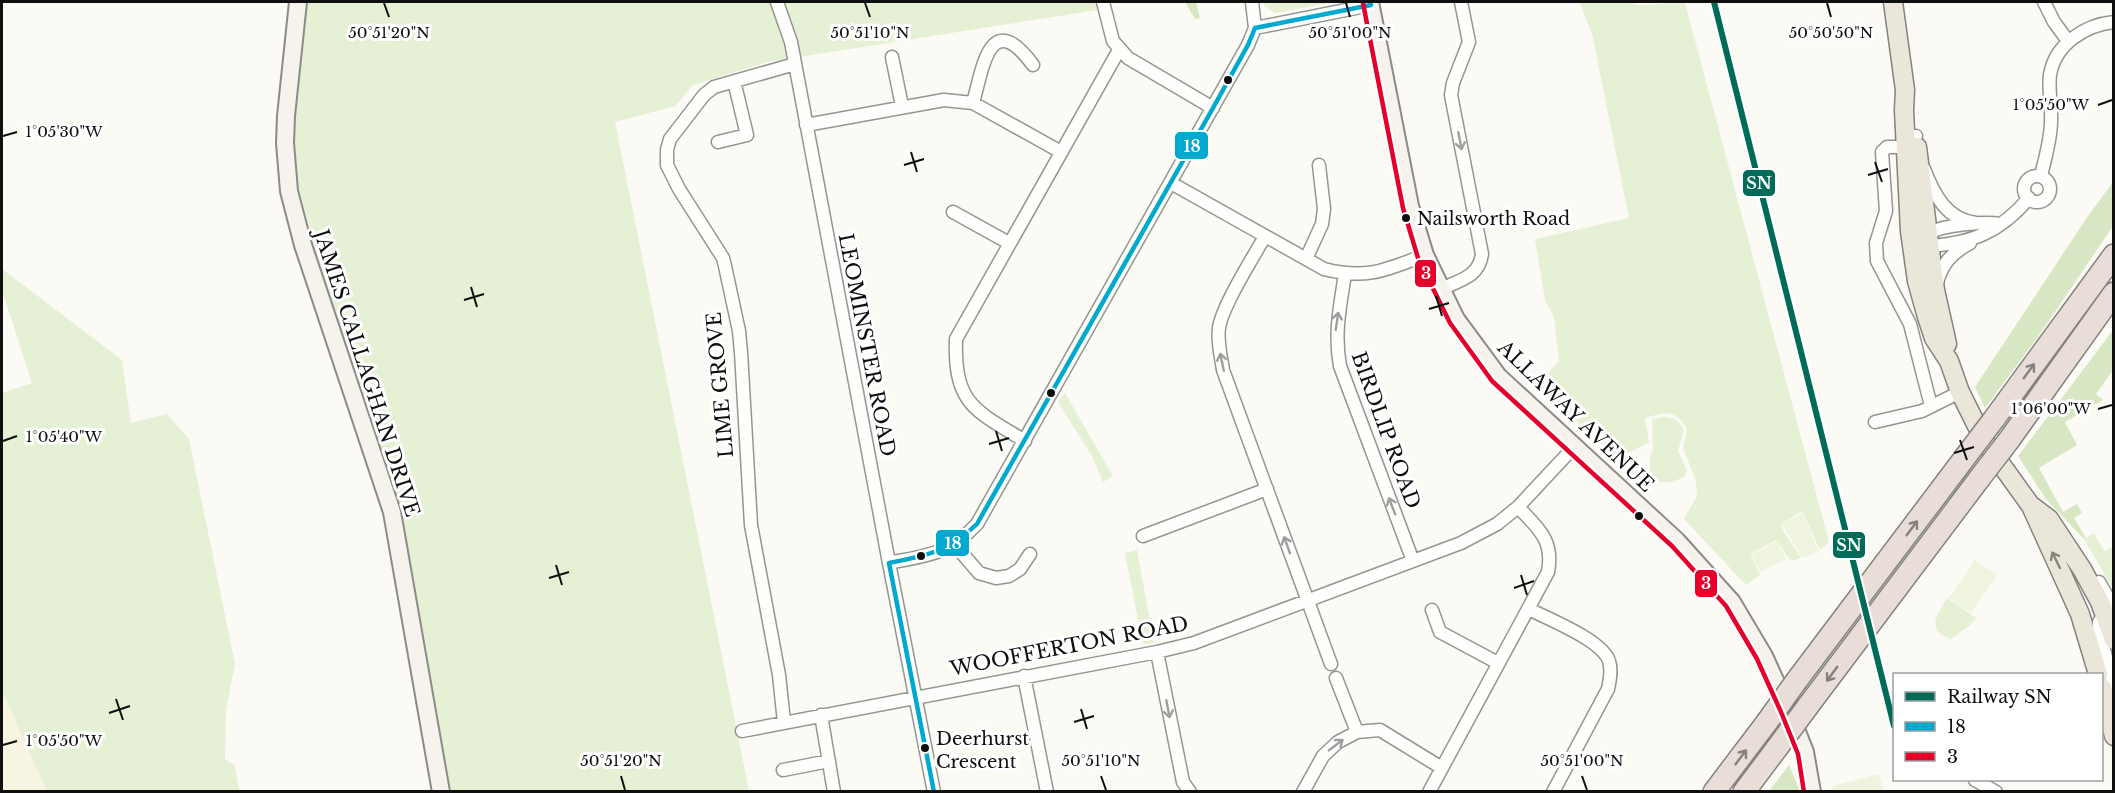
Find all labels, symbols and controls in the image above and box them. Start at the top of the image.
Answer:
text: 50°51'20"N [348,23,430,42]
text: 50°51'10"N [831,23,909,42]
text: 50°51'00"N [1309,23,1392,42]
text: 50°50'50"N [1789,23,1873,42]
unlabelled marker [1222,74,1234,86]
text: 1°05'50"W [2013,95,2090,114]
text: 1°05'30"W [25,122,103,141]
one-way arrow [1455,130,1466,150]
line badge: 18 [1174,131,1209,160]
text: 18 [1183,136,1201,156]
line badge: SN [1742,169,1776,197]
text: SN [1746,173,1772,193]
place label: Nailsworth Road [1417,208,1570,230]
marker: Nailsworth Road [1400,212,1412,224]
street label: JAMES CALLAGHAN DRIVE [308,224,425,520]
street label: LEOMINSTER ROAD [834,231,900,459]
line badge: 3 [1414,259,1437,288]
text: 3 [1421,263,1431,283]
street label: LIME GROVE [702,311,738,459]
one-way arrow [1332,312,1343,332]
street label: ALLAWAY AVENUE [1492,335,1659,497]
street label: BIRDLIP ROAD [1346,348,1426,512]
one-way arrow [1216,352,1227,372]
one-way arrow [2023,364,2035,380]
unlabelled marker [1045,387,1057,399]
text: 1°06'00"W [2011,399,2091,418]
text: 1°05'40"W [26,427,103,446]
one-way arrow [1386,498,1397,516]
unlabelled marker [1633,510,1645,522]
one-way arrow [1906,520,1919,536]
line badge: 18 [935,529,970,557]
line badge: SN [1832,531,1866,559]
text: 18 [944,533,962,553]
text: SN [1836,535,1862,555]
one-way arrow [1281,536,1292,555]
unlabelled marker [915,550,927,562]
one-way arrow [2050,551,2062,569]
line badge: 3 [1694,569,1718,598]
text: 3 [1701,573,1711,593]
street label: WOOFFERTON ROAD [947,611,1190,681]
one-way arrow [1825,665,1838,681]
legend [1893,673,2103,781]
text: Railway SN [1947,686,2052,708]
one-way arrow [1163,699,1174,718]
text: 18 [1947,716,1966,738]
place label: Deerhurst Crescent [936,728,1029,773]
text: 1°05'50"W [26,731,103,750]
one-way arrow [1328,738,1344,751]
marker: Deerhurst Crescent [919,742,931,754]
text: 3 [1947,746,1958,768]
one-way arrow [1734,749,1747,765]
text: 50°51'20"N [580,751,662,770]
text: 50°51'10"N [1062,751,1140,770]
text: 50°51'00"N [1541,751,1624,770]

